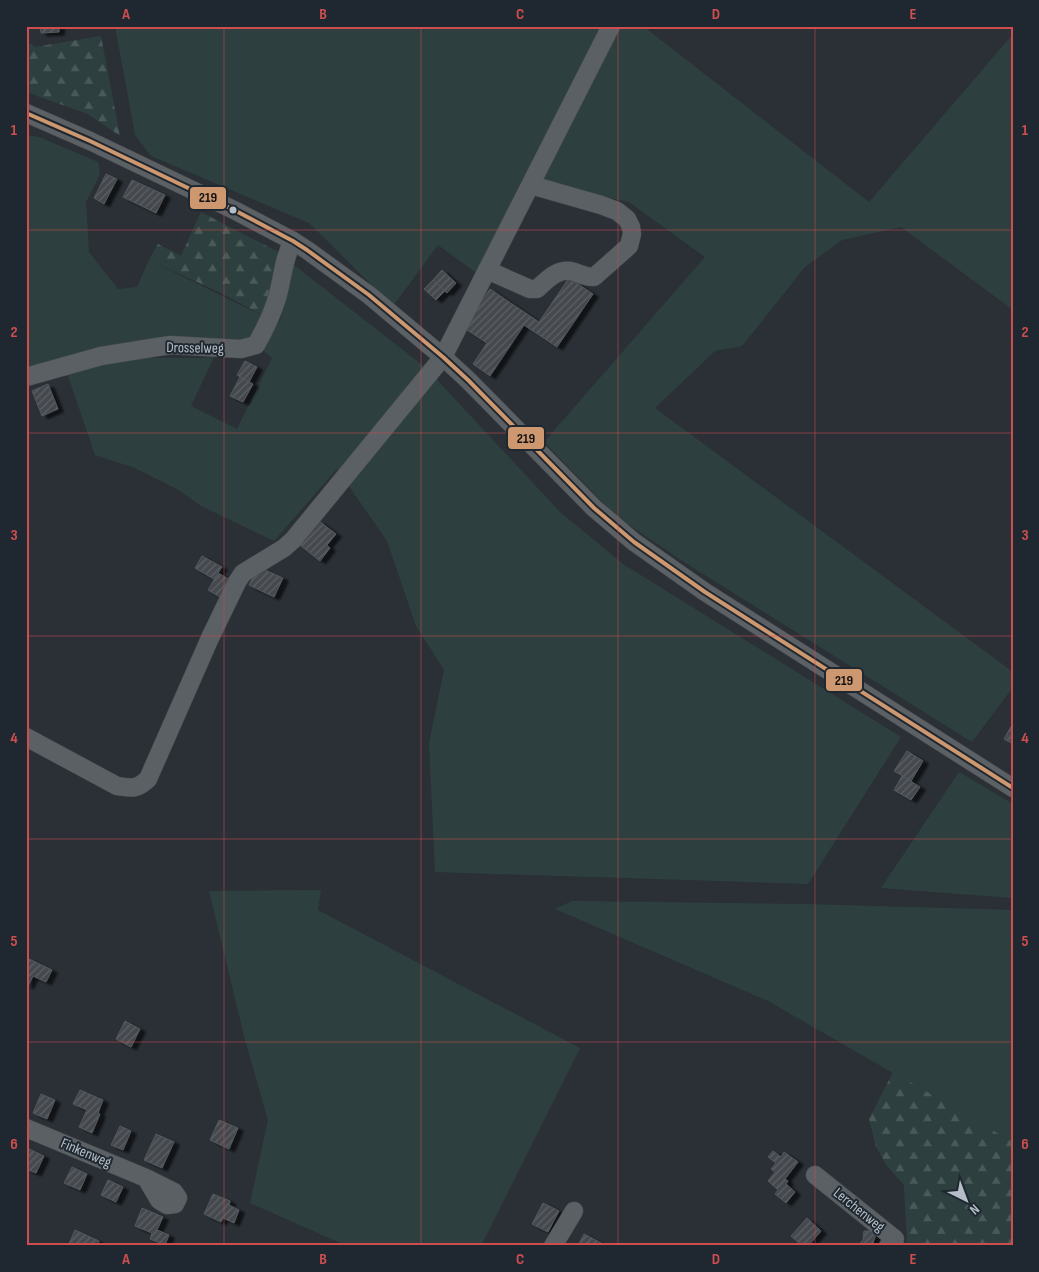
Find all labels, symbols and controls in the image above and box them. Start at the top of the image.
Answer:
text: A [121,5,130,24]
text: B [319,5,327,24]
text: C [516,5,524,24]
text: D [712,5,720,24]
text: E [910,5,917,24]
text: 1 [11,121,18,140]
text: 1 [1022,121,1029,140]
line badge: 219 [189,186,227,210]
text: 219 [199,189,217,206]
unlabelled marker [228,205,238,215]
text: 2 [10,323,18,342]
text: 2 [1021,323,1029,342]
street label: Drosselweg [166,338,224,358]
line badge: 219 [507,426,545,450]
text: 219 [517,430,535,447]
text: 3 [10,526,18,545]
text: 3 [1021,526,1029,545]
line badge: 219 [825,668,863,692]
text: 219 [835,672,853,689]
text: 4 [10,729,18,748]
text: 4 [1021,729,1029,748]
text: 5 [10,932,18,951]
text: 5 [1021,932,1029,951]
street label: Finkenweg [58,1134,114,1172]
text: 6 [10,1135,18,1154]
text: 6 [1021,1135,1029,1154]
north arrow [942,1174,992,1224]
street label: Lerchenweg [829,1184,889,1236]
text: N [966,1200,983,1218]
text: A [121,1250,130,1269]
text: B [319,1250,327,1269]
text: C [516,1250,524,1269]
text: D [712,1250,720,1269]
text: E [910,1250,917,1269]

